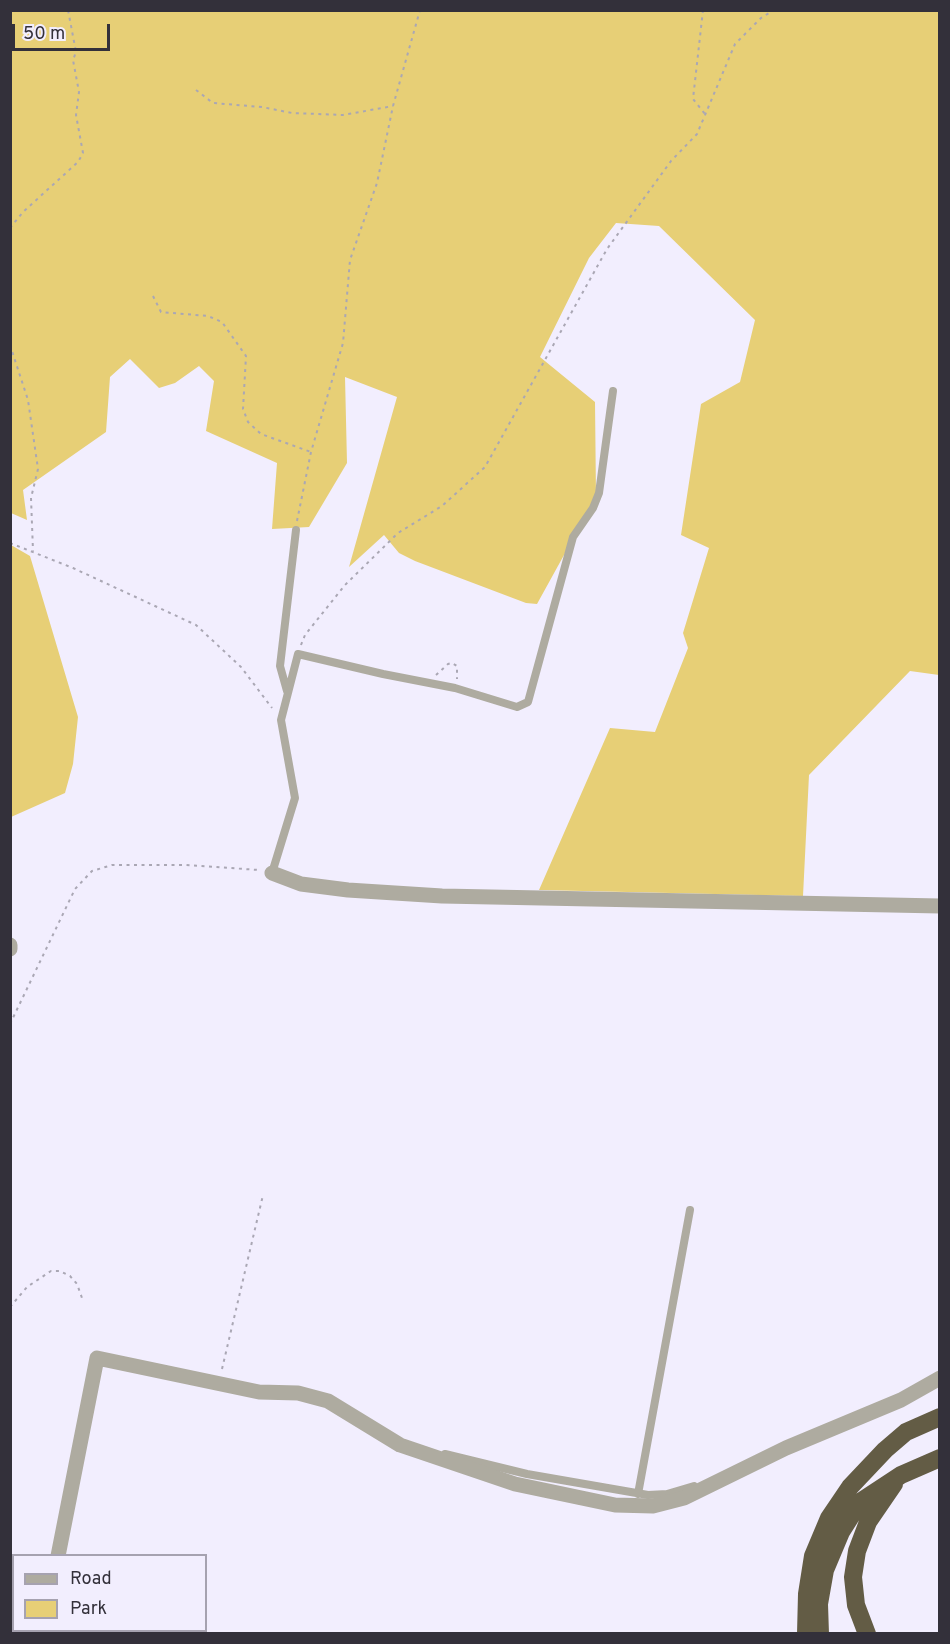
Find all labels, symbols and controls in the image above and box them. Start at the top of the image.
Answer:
scale bar [15,12,112,50]
text: 50 m [23,23,65,46]
legend [12,1554,207,1632]
text: Road [70,1568,112,1591]
text: Park [70,1598,107,1621]

